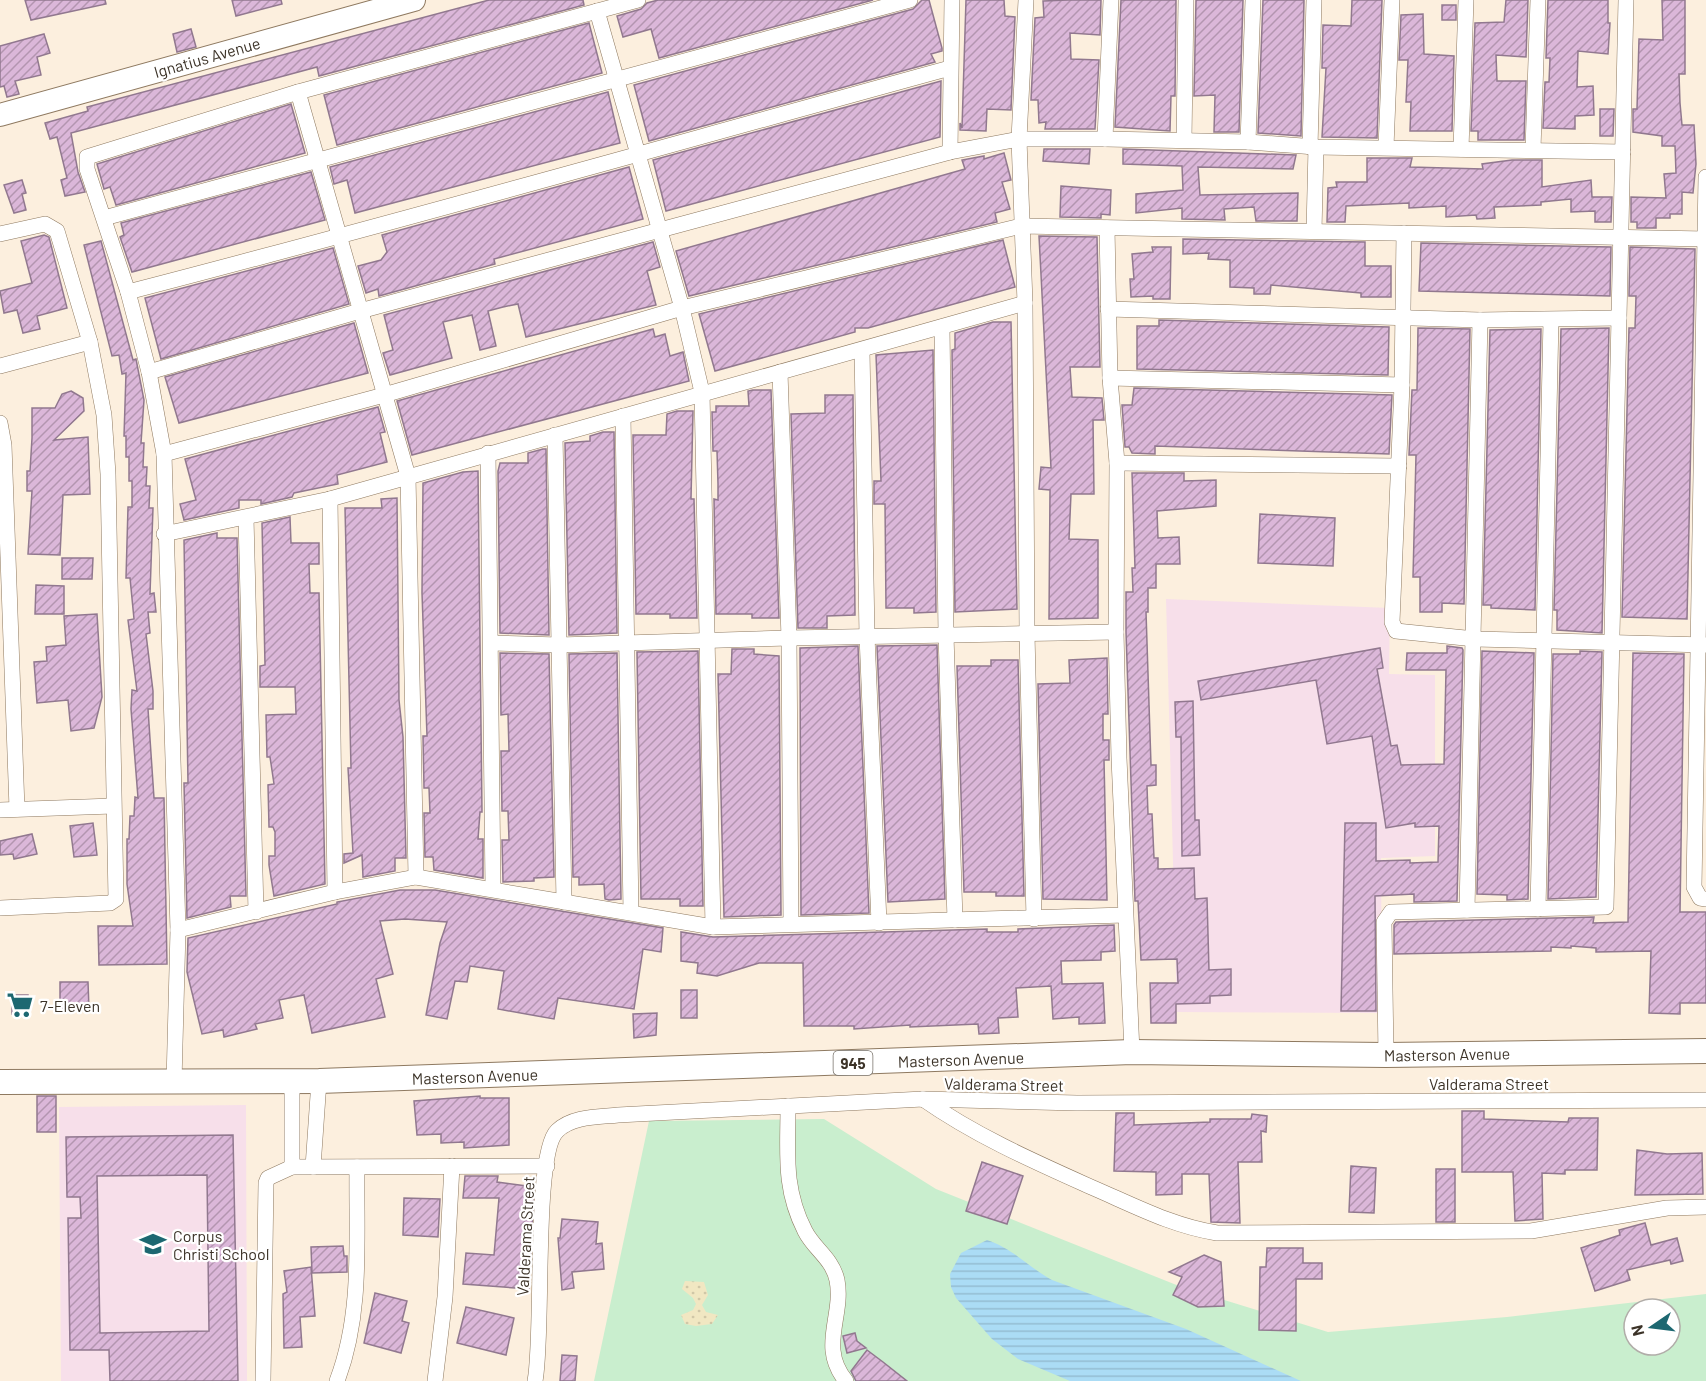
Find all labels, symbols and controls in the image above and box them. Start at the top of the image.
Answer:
street label: Ignatius Avenue [152,33,262,81]
supermarket icon: 7-Eleven [5,990,35,1020]
place label: 7-Eleven [40,996,100,1015]
street label: Masterson Avenue [1384,1043,1510,1065]
street label: Masterson Avenue [898,1047,1024,1071]
road number: 945 [834,1051,872,1075]
street label: Masterson Avenue [412,1064,538,1088]
street label: Valderama Street [944,1073,1064,1095]
street label: Valderama Street [1429,1074,1549,1093]
street label: Valderama Street [512,1176,538,1296]
place label: Corpus Christi School [173,1226,269,1263]
school or university icon: Corpus Christi School [138,1229,168,1259]
north arrow [1622,1297,1682,1357]
text: N [1626,1323,1647,1338]

